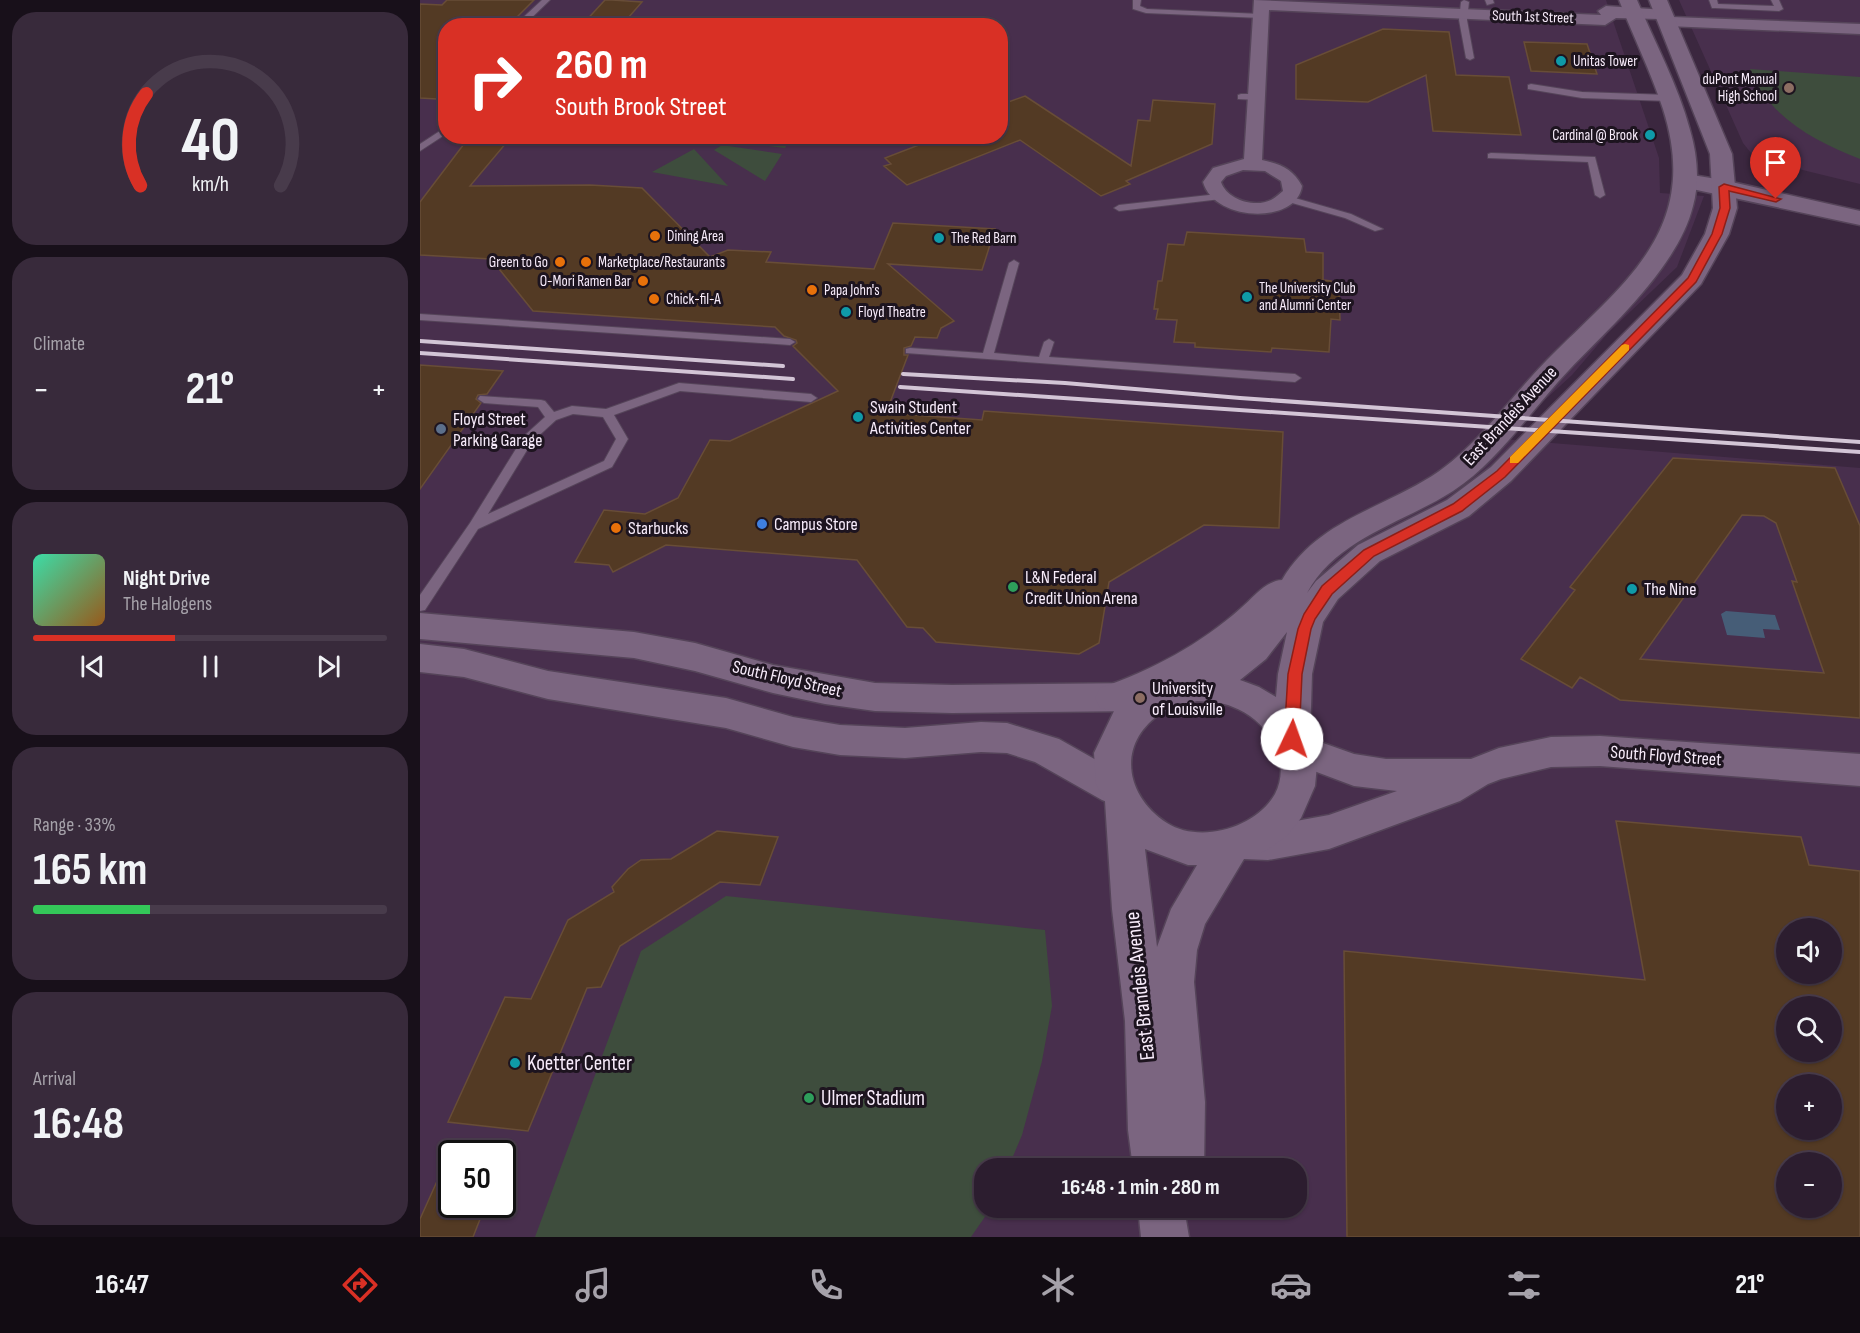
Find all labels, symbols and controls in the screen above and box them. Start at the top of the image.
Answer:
street label: South 1st Street [1492,6,1574,28]
text: 260 m [555,40,648,91]
icon: right [456,42,534,120]
place label: Unitas Tower [1573,52,1638,71]
marker: Unitas Tower [1554,54,1568,68]
place label: duPont Manual High School [1702,70,1777,106]
marker: duPont Manual High School [1782,81,1796,95]
text: South Brook Street [555,91,726,123]
text: 40 [181,104,239,179]
place label: Cardinal @ Brook [1552,126,1638,145]
marker: Cardinal @ Brook [1643,128,1657,142]
pin [1750,137,1801,199]
icon: arrive [1759,146,1792,179]
text: km/h [191,172,229,197]
place label: Dining Area [667,227,724,246]
marker: Dining Area [648,229,662,243]
place label: The Red Barn [951,229,1016,248]
marker: The Red Barn [932,231,946,245]
place label: Green to Go [489,253,548,272]
place label: Marketplace/Restaurants [598,253,725,272]
marker: Green to Go [553,255,567,269]
marker: Marketplace/Restaurants [579,255,593,269]
place label: O-Mori Ramen Bar [540,272,632,291]
marker: O-Mori Ramen Bar [636,274,650,288]
place label: The University Club and Alumni Center [1259,279,1356,315]
place label: Papa John's [824,281,880,300]
marker: Papa John's [805,283,819,297]
place label: Chick-fil-A [666,290,721,309]
marker: The University Club and Alumni Center [1240,290,1254,304]
marker: Chick-fil-A [647,292,661,306]
place label: Floyd Theatre [858,303,926,322]
marker: Floyd Theatre [839,305,853,319]
text: Climate [33,332,85,356]
text: 21° [186,362,234,417]
street label: East Brandeis Avenue [1459,362,1561,470]
text: − [33,370,49,410]
text: + [371,370,387,410]
place label: Swain Student Activities Center [869,397,971,439]
place label: Floyd Street Parking Garage [453,409,542,451]
marker: Swain Student Activities Center [851,410,865,424]
marker: Floyd Street Parking Garage [434,422,448,436]
place label: Campus Store [774,514,858,535]
marker: Campus Store [755,517,769,531]
place label: Starbucks [628,518,688,539]
marker: Starbucks [609,521,623,535]
text: Night Drive [123,565,210,592]
place label: L&N Federal Credit Union Arena [1025,567,1138,609]
place label: The Nine [1644,579,1696,600]
marker: L&N Federal Credit Union Arena [1006,580,1020,594]
marker: The Nine [1625,582,1639,596]
text: The Halogens [123,592,212,616]
icon: previous [76,650,109,683]
icon: pause [194,650,227,683]
icon: next [312,650,345,683]
street label: South Floyd Street [730,656,844,702]
place label: University of Louisville [1152,678,1223,720]
marker: University of Louisville [1133,691,1147,705]
position arrow [1260,707,1324,771]
street label: South Floyd Street [1610,742,1723,770]
text: Range · 33% [33,813,116,837]
text: 165 km [33,843,147,898]
street label: East Brandeis Avenue [1120,911,1160,1061]
map controls [1776,918,1842,1218]
button: sound [1776,918,1842,984]
button: search [1776,996,1842,1062]
place label: Koetter Center [527,1051,632,1076]
marker: Koetter Center [508,1056,522,1070]
text: Arrival [33,1067,76,1091]
button: + [1776,1074,1842,1140]
place label: Ulmer Stadium [821,1086,925,1111]
marker: Ulmer Stadium [802,1091,816,1105]
text: 16:48 [33,1097,124,1152]
speed limit sign: 50 [438,1140,516,1218]
button: − [1776,1152,1842,1218]
text: 16:48 · 1 min · 280 m [1061,1174,1220,1201]
icon: directions [339,1264,381,1306]
icon: music [572,1264,614,1306]
icon: phone [805,1264,847,1306]
icon: climate [1037,1264,1079,1306]
icon: car [1270,1264,1312,1306]
icon: filters [1503,1264,1545,1306]
text: 16:47 [95,1269,149,1301]
text: 21° [1735,1269,1765,1301]

